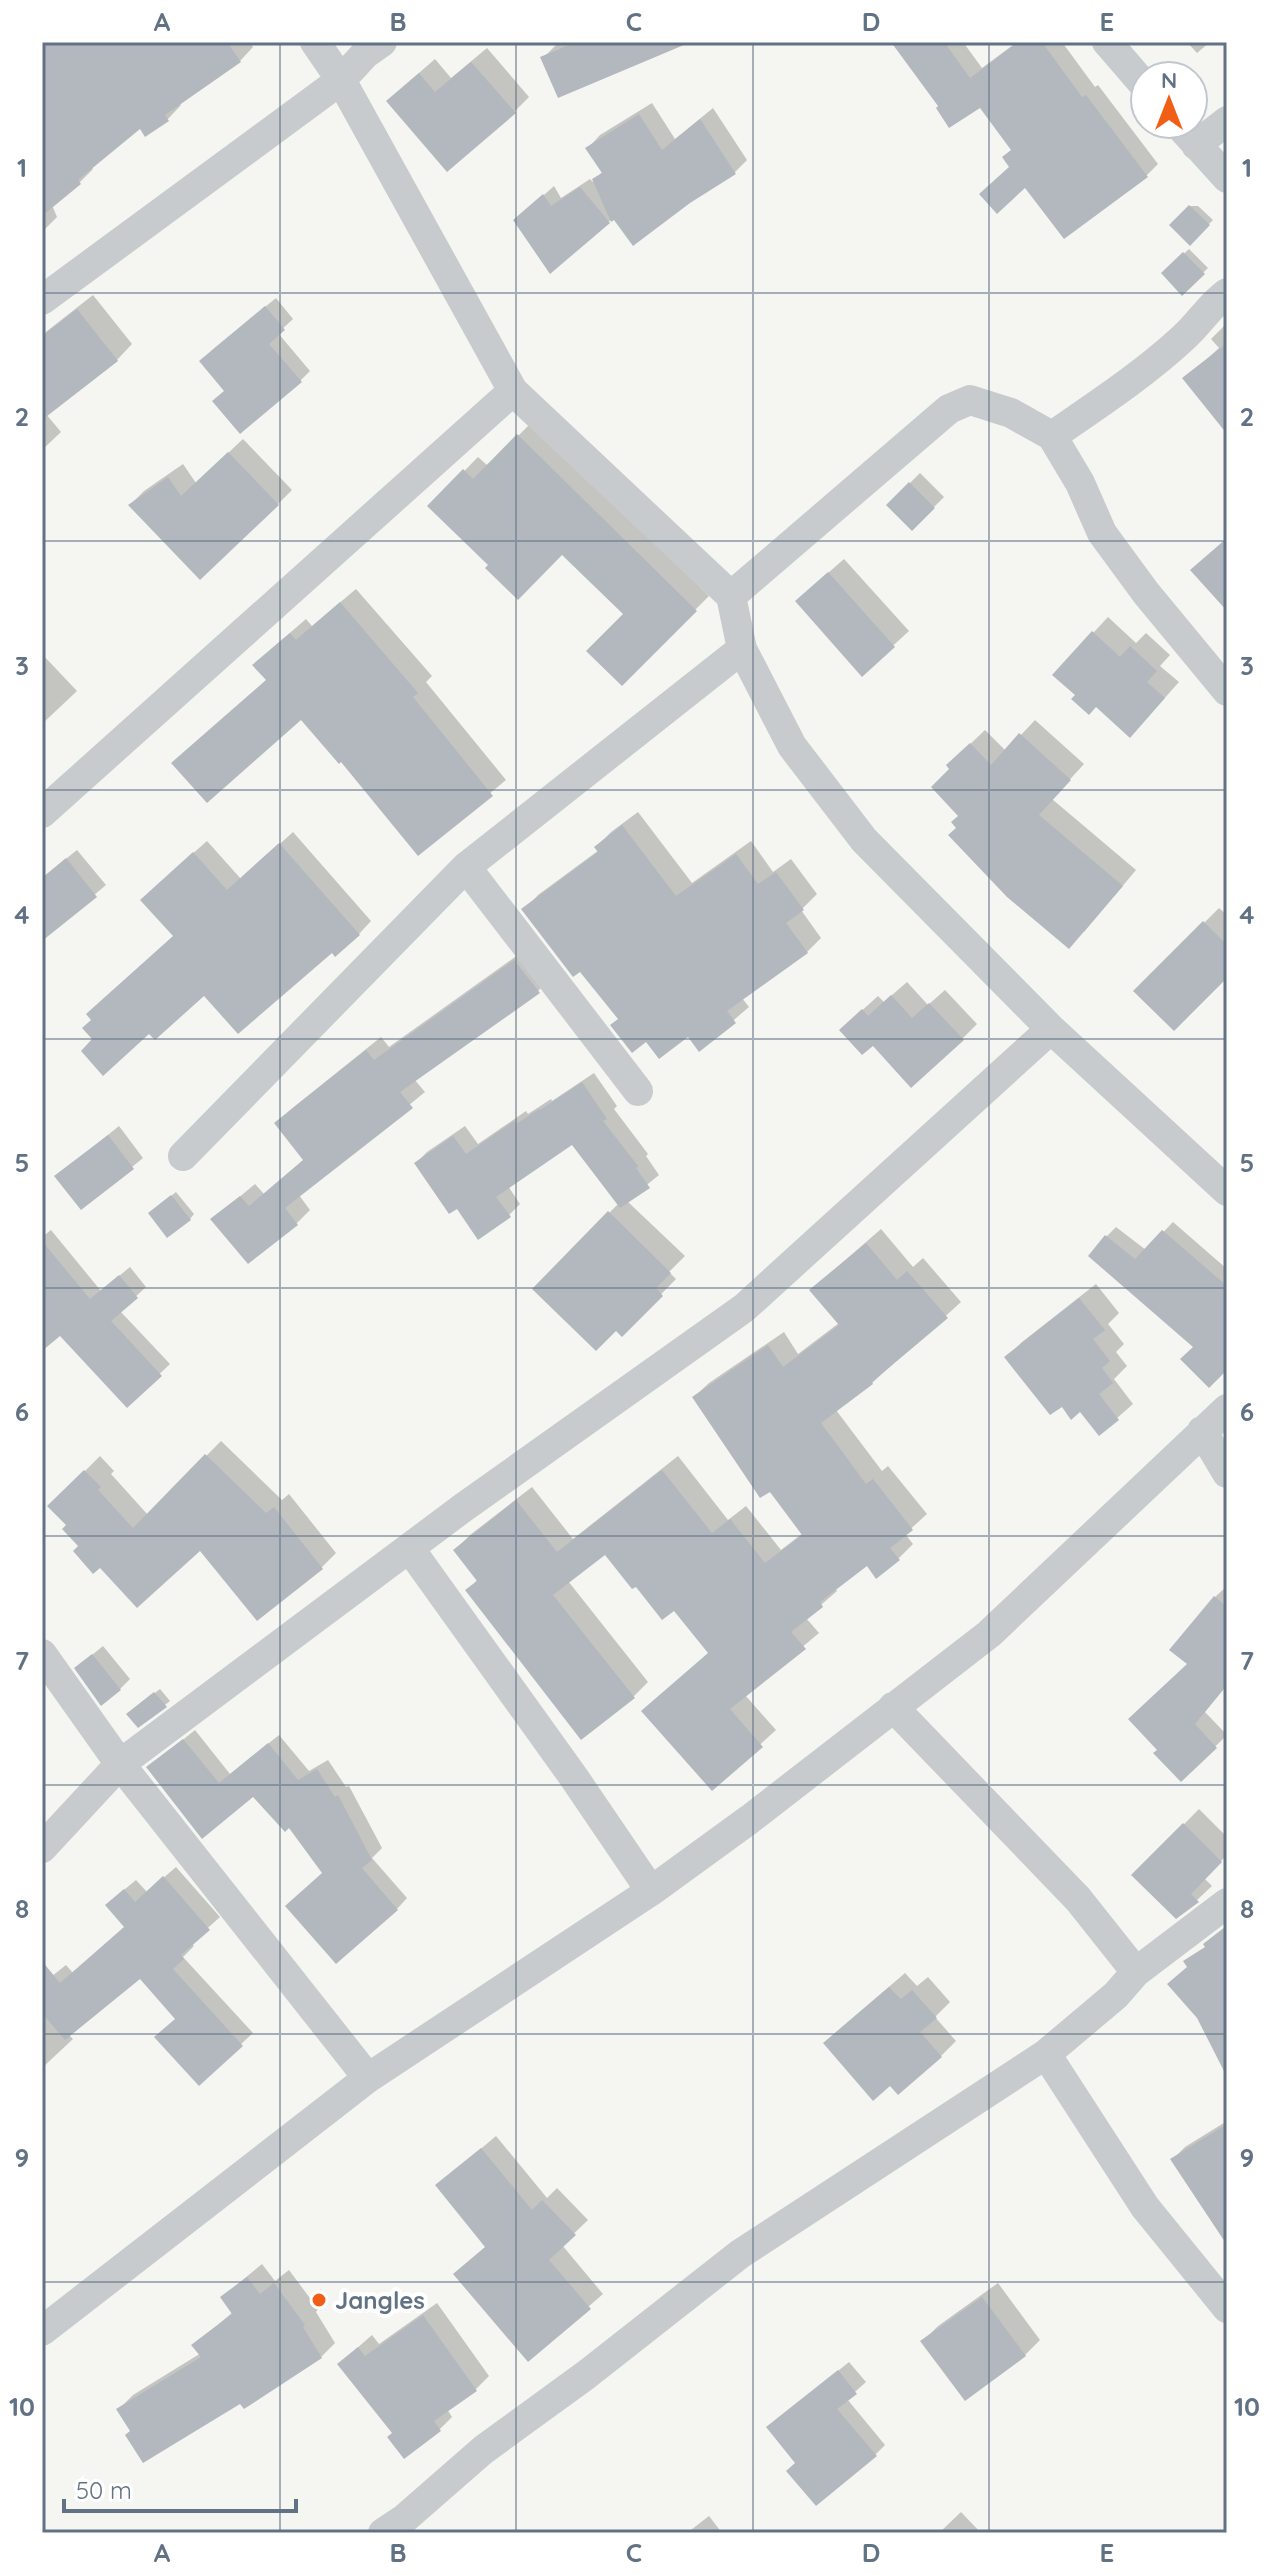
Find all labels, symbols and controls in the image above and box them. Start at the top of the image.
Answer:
text: A [154,5,171,38]
text: B [389,5,407,38]
text: C [626,5,642,38]
text: D [862,5,880,38]
text: E [1100,5,1114,38]
north arrow [1129,60,1209,140]
text: N [1161,66,1177,94]
text: 1 [17,151,27,184]
text: 1 [1242,151,1252,184]
text: 2 [15,400,29,433]
text: 2 [1240,400,1254,433]
text: 3 [15,649,29,682]
text: 3 [1240,649,1254,682]
text: 4 [14,898,30,931]
text: 4 [1239,898,1255,931]
text: 5 [15,1146,29,1179]
text: 5 [1240,1146,1254,1179]
text: 6 [15,1395,29,1428]
text: 6 [1240,1395,1254,1428]
text: 7 [15,1644,29,1677]
text: 7 [1240,1644,1254,1677]
text: 8 [15,1892,29,1925]
text: 8 [1240,1892,1254,1925]
text: 9 [15,2141,29,2174]
text: 9 [1240,2141,1254,2174]
place label: Jangles [335,2285,425,2315]
marker: Jangles [310,2291,328,2309]
text: 10 [9,2390,35,2423]
text: 10 [1234,2390,1260,2423]
scale bar [64,2463,296,2513]
text: 50 m [76,2475,132,2505]
text: A [154,2536,171,2569]
text: B [389,2536,407,2569]
text: C [626,2536,642,2569]
text: D [862,2536,880,2569]
text: E [1100,2536,1114,2569]

